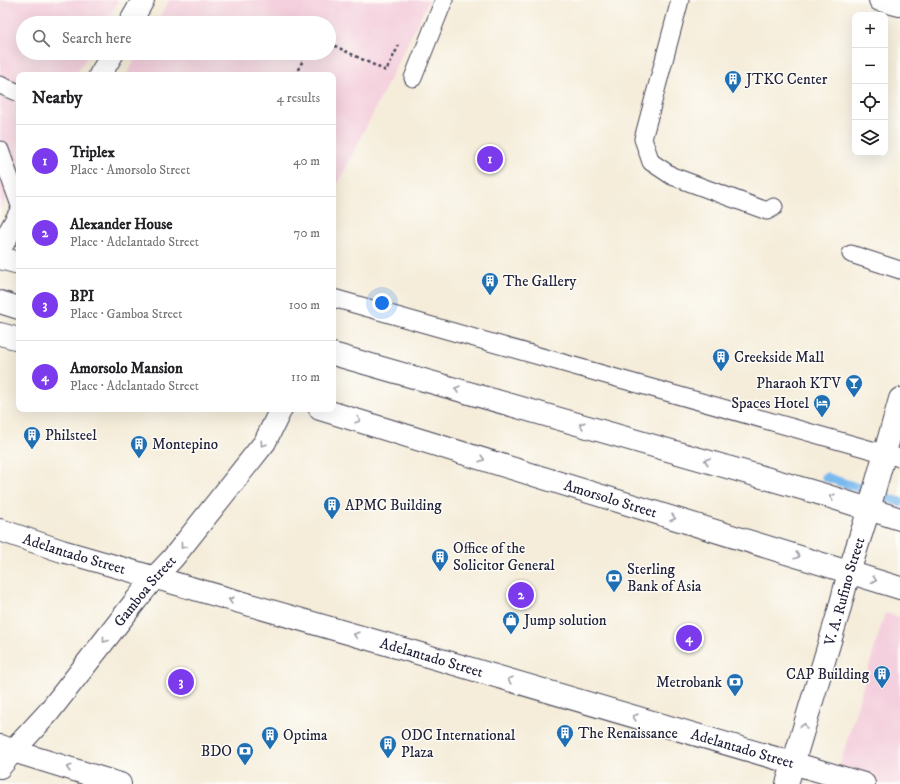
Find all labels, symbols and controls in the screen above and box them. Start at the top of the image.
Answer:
map controls [852,12,888,156]
button: + [852,12,888,48]
search box [16,16,336,60]
icon: search [30,27,52,49]
text: Search here [62,29,131,48]
button: − [852,48,888,84]
building icon: JTKC Center [723,69,743,94]
place label: JTKC Center [744,70,828,89]
button: locate [852,84,888,120]
text: Nearby [32,87,82,109]
text: 4 results [277,90,320,106]
button: layers [852,120,888,156]
text: Triplex [70,143,115,162]
pin: 1 [477,144,503,174]
text: 1 [43,153,47,169]
text: 40 m [293,153,320,169]
text: Place · Amorsolo Street [70,162,190,178]
text: Alexander House [70,215,172,234]
text: 2 [42,225,48,241]
text: 70 m [294,225,320,241]
text: Place · Adelantado Street [70,234,199,250]
building icon: The Gallery [480,271,500,296]
place label: The Gallery [503,272,577,291]
text: BPI [70,287,94,306]
your location [372,293,392,313]
text: 3 [43,297,47,313]
text: 100 m [289,297,320,313]
text: Place · Gamboa Street [70,306,182,322]
building icon: Creekside Mall [711,347,731,372]
place label: Creekside Mall [734,348,825,367]
text: Amorsolo Mansion [70,359,183,378]
text: 4 [41,369,49,385]
text: 110 m [291,369,320,385]
bar icon: Pharaoh KTV [844,373,864,398]
place label: Pharaoh KTV [756,374,841,393]
text: Place · Adelantado Street [70,378,199,394]
one-way arrow [454,385,461,394]
hotel icon: Spaces Hotel [812,393,832,418]
place label: Spaces Hotel [731,394,809,413]
one-way arrow [354,416,361,424]
one-way arrow [579,421,586,430]
building icon: Philsteel [22,425,42,450]
place label: Philsteel [45,426,97,445]
building icon: Montepino [129,434,149,459]
place label: Montepino [152,435,218,454]
one-way arrow [260,440,268,447]
one-way arrow [478,454,485,463]
one-way arrow [704,457,711,466]
street label: Amorsolo Street [561,476,659,522]
one-way arrow [828,493,835,502]
building icon: APMC Building [322,495,342,520]
place label: APMC Building [345,496,442,515]
one-way arrow [669,513,676,522]
street label: Adelantado Street [20,529,128,579]
street label: V. A. Rufino Street [820,535,869,649]
place label: Office of the Solicitor General [453,539,555,575]
one-way arrow [180,541,187,548]
building icon: Office of the Solicitor General [430,547,450,572]
street label: Gamboa Street [110,551,181,631]
one-way arrow [793,551,800,560]
place label: Sterling Bank of Asia [627,560,702,596]
bank icon: Sterling Bank of Asia [604,568,624,593]
one-way arrow [871,575,878,584]
pin: 2 [508,580,534,610]
one-way arrow [228,596,235,605]
shop icon: Jump solution [501,610,521,635]
place label: Jump solution [522,611,607,630]
pin: 4 [676,623,702,653]
one-way arrow [353,631,360,640]
street label: Adelantado Street [378,634,485,682]
one-way arrow [102,636,109,643]
building icon: CAP Building [872,664,892,689]
place label: CAP Building [786,665,870,684]
pin: 3 [168,667,194,697]
bank icon: Metrobank [725,672,745,697]
place label: Metrobank [656,673,723,692]
one-way arrow [507,676,514,685]
one-way arrow [632,713,639,722]
building icon: The Renaissance [555,723,575,748]
one-way arrow [799,723,808,730]
place label: The Renaissance [578,724,678,743]
building icon: Optima [260,725,280,750]
street label: Adelantado Street [689,725,796,773]
place label: Optima [283,726,328,745]
place label: ODC International Plaza [401,726,516,762]
building icon: ODC International Plaza [378,734,398,759]
bank icon: BDO [235,741,255,766]
place label: BDO [201,742,232,761]
one-way arrow [66,764,73,773]

